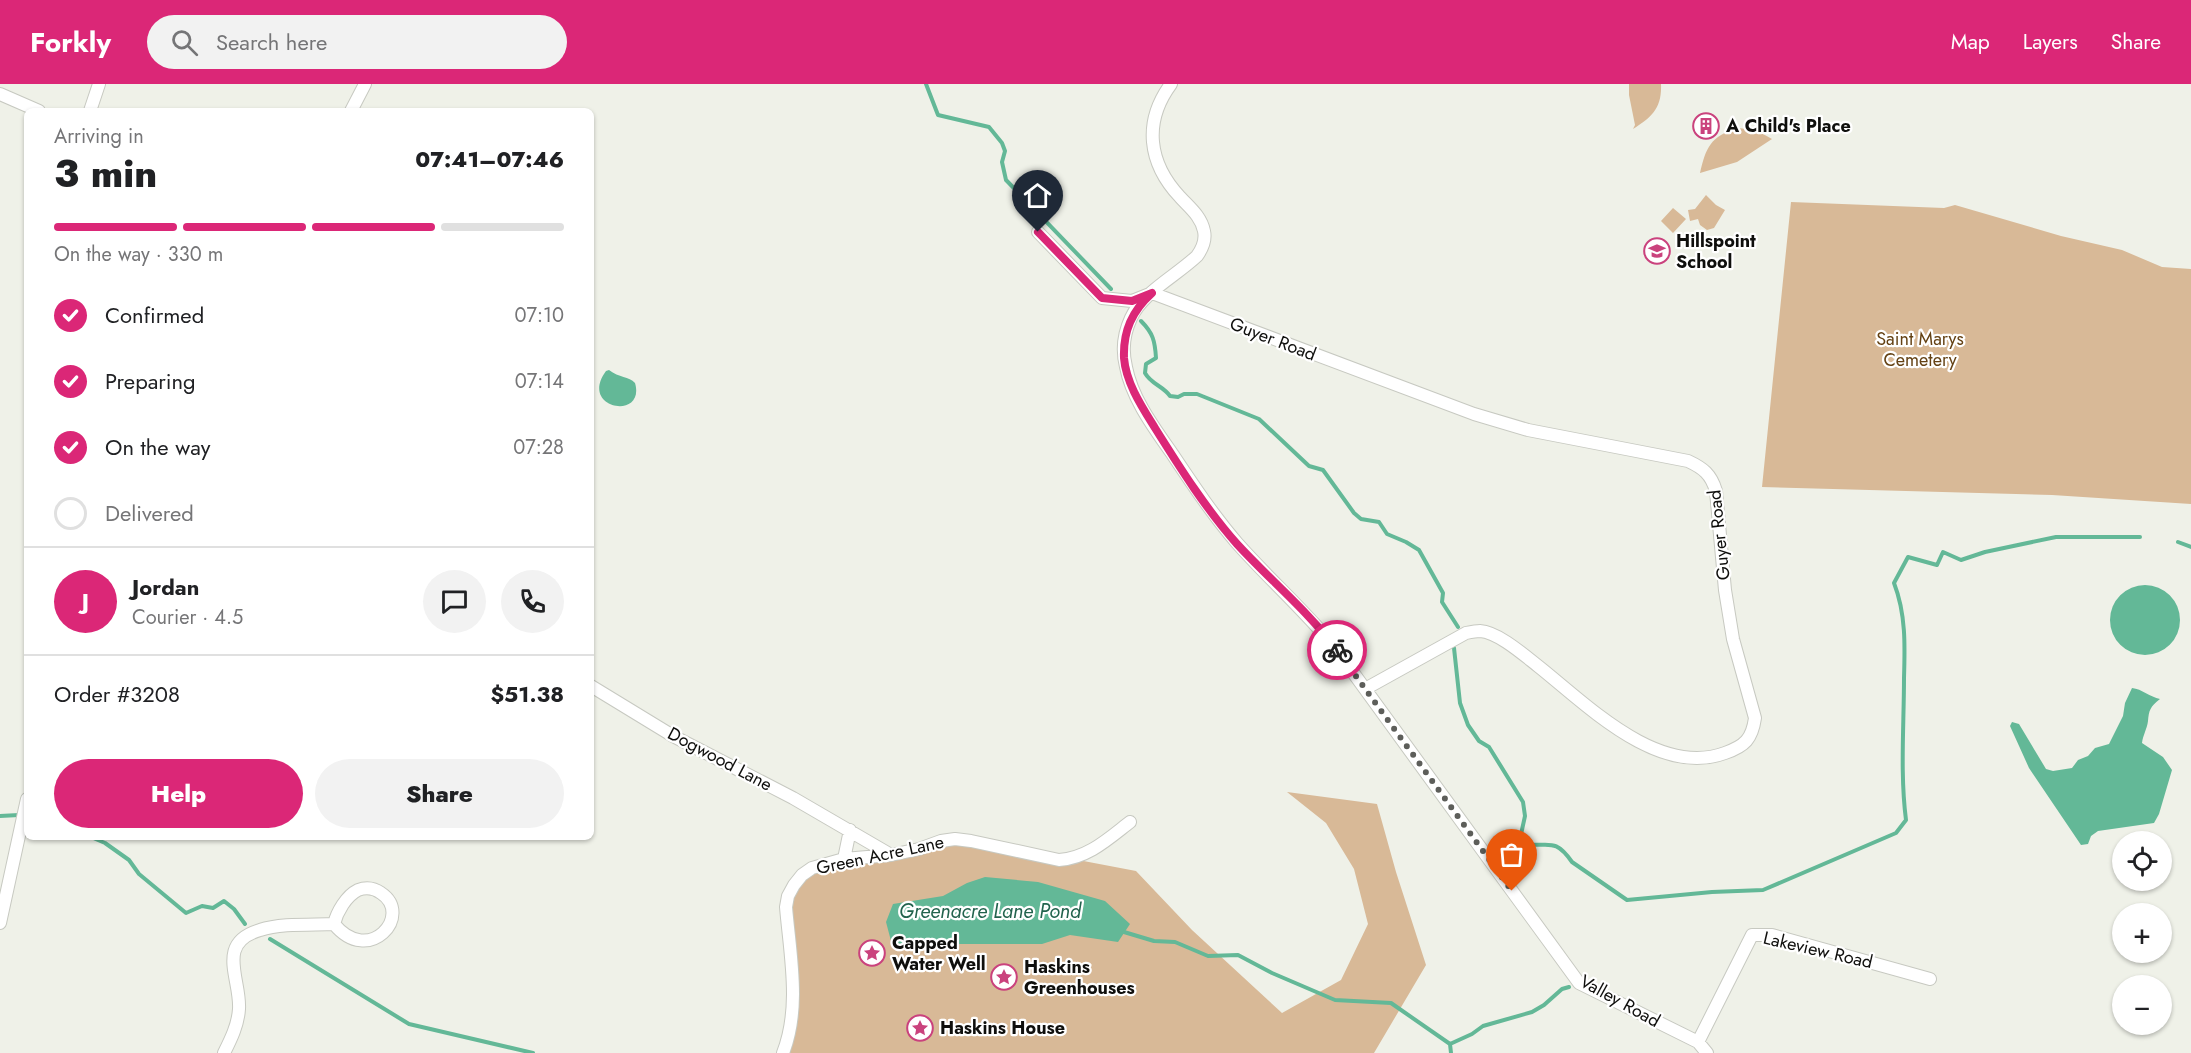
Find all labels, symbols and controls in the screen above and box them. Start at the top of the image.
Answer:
search box [147,15,567,69]
text: Forkly [30,22,111,63]
icon: search [168,26,201,59]
text: Search here [216,26,327,58]
text: Map [1951,27,1990,57]
text: Layers [2023,27,2078,57]
text: Share [2111,27,2161,57]
building icon: A Child's Place [1691,111,1721,141]
place label: A Child's Place [1725,113,1851,139]
text: Arriving in [54,122,144,151]
text: 07:41–07:46 [415,143,564,175]
text: 3 min [54,145,157,202]
pin [1012,170,1063,232]
icon: home [1021,179,1054,212]
place label: Hillspoint School [1676,228,1756,275]
school or university icon: Hillspoint School [1642,236,1672,266]
text: On the way · 330 m [54,240,223,269]
icon: check [54,299,87,332]
text: Confirmed [105,299,204,331]
text: 07:10 [515,301,564,330]
street label: Guyer Road [1226,311,1320,367]
park label: Saint Marys Cemetery [1876,326,1964,373]
icon: check [54,365,87,398]
text: Preparing [105,365,196,397]
text: 07:14 [515,367,564,396]
icon: check [54,431,87,464]
text: On the way [105,431,210,463]
text: 07:28 [513,433,564,462]
street label: Guyer Road [1701,489,1737,581]
text: Delivered [105,497,194,529]
button: chat [423,570,486,633]
button: phone [501,570,564,633]
text: Jordan [132,571,199,603]
text: J [82,585,89,617]
text: Courier · 4.5 [132,603,243,632]
courier [1307,620,1367,680]
icon: bike [1321,634,1354,667]
text: Order #3208 [54,678,180,710]
text: $51.38 [490,678,564,710]
street label: Dogwood Lane [663,721,777,797]
button: Help [54,759,303,828]
button: Share [315,759,564,828]
street label: Green Acre Lane [814,829,946,881]
pin [1486,829,1537,891]
map controls [2112,831,2172,1035]
button: locate [2112,831,2172,891]
icon: bag [1495,838,1528,871]
water label: Greenacre Lane Pond [899,897,1082,926]
button: + [2112,903,2172,963]
street label: Lakeview Road [1761,925,1875,975]
place label: Capped Water Well [892,930,986,977]
place icon: Capped Water Well [857,938,887,968]
place label: Haskins Greenhouses [1024,954,1135,1001]
place icon: Haskins Greenhouses [989,962,1019,992]
street label: Valley Road [1575,968,1665,1034]
button: − [2112,975,2172,1035]
place icon: Haskins House [905,1013,935,1043]
place label: Haskins House [940,1015,1065,1041]

